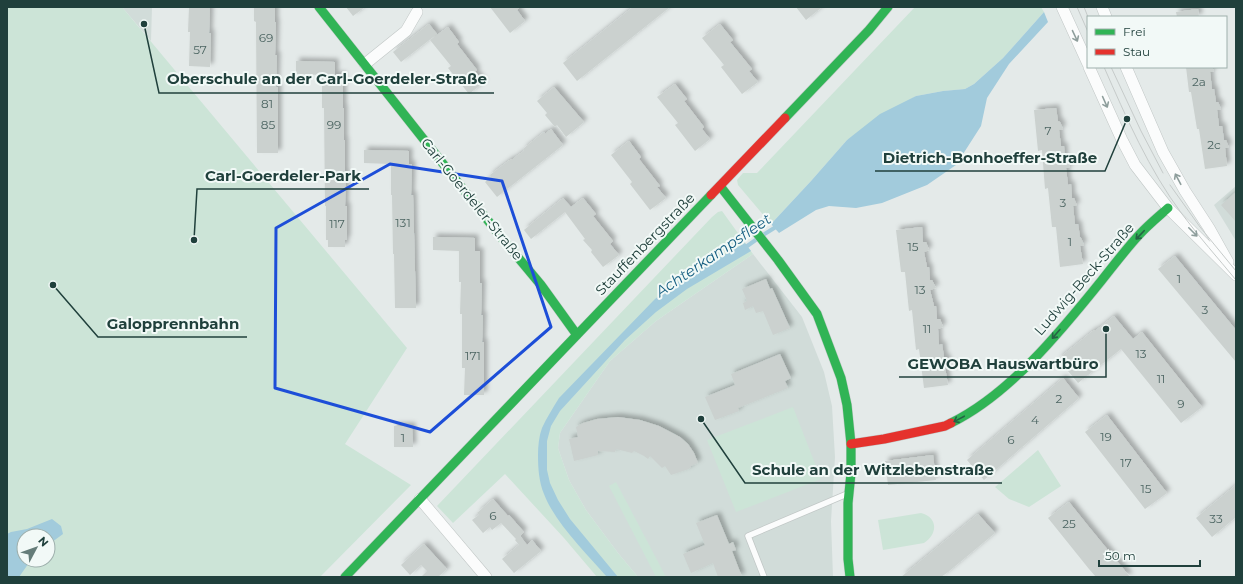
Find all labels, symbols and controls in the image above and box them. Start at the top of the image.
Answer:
legend [1087,16,1227,68]
text: Frei [1123,24,1146,39]
one-way arrow [1072,29,1079,41]
house number: 69 [259,30,273,45]
house number: 57 [193,42,207,57]
text: Stau [1123,44,1150,59]
callout: Oberschule an der Carl-Goerdeler-Straße [159,66,494,93]
text: Oberschule an der Carl-Goerdeler-Straße [167,69,487,88]
house number: 2a [1192,74,1206,89]
house number: 81 [261,96,273,111]
one-way arrow [1102,96,1110,108]
house number: 85 [261,117,275,132]
house number: 99 [327,117,341,132]
house number: 7 [1044,123,1052,138]
street label: Carl-Goerdeler-Straße [417,134,527,264]
house number: 2c [1207,137,1221,152]
callout: Dietrich-Bonhoeffer-Straße [875,144,1105,171]
text: Dietrich-Bonhoeffer-Straße [883,148,1097,167]
callout: Carl-Goerdeler-Park [197,162,369,189]
text: Carl-Goerdeler-Park [205,166,361,185]
one-way arrow [1174,174,1182,186]
street label: Stauffenbergstraße [591,189,699,299]
house number: 3 [1060,195,1067,210]
water label: Achterkampsfleet [651,209,774,301]
house number: 131 [395,215,411,230]
house number: 117 [329,216,345,231]
street label: Ludwig-Beck-Straße [1030,219,1138,339]
one-way arrow [1188,227,1198,237]
one-way arrow [1135,230,1145,240]
house number: 1 [1068,234,1072,249]
house number: 15 [907,239,919,254]
house number: 1 [1177,271,1181,286]
house number: 13 [914,282,926,297]
house number: 3 [1202,302,1209,317]
callout: Galopprennbahn [98,310,247,337]
text: Galopprennbahn [107,314,239,333]
house number: 11 [923,321,931,336]
one-way arrow [1052,329,1061,339]
house number: 13 [1135,346,1147,361]
house number: 171 [465,348,481,363]
callout: GEWOBA Hauswartbüro [899,350,1106,377]
text: GEWOBA Hauswartbüro [908,354,1099,373]
house number: 11 [1157,371,1165,386]
house number: 2 [1056,391,1063,406]
house number: 9 [1177,396,1185,411]
house number: 4 [1031,412,1039,427]
one-way arrow [953,416,965,423]
house number: 19 [1100,429,1112,444]
house number: 1 [401,430,405,445]
house number: 6 [1007,432,1015,447]
house number: 17 [1120,455,1132,470]
callout: Schule an der Witzlebenstraße [745,456,1002,483]
text: Schule an der Witzlebenstraße [752,460,994,479]
house number: 15 [1140,481,1152,496]
house number: 6 [489,508,497,523]
house number: 33 [1209,511,1223,526]
house number: 25 [1062,516,1076,531]
north arrow [16,528,56,568]
text: N [35,533,52,549]
scale bar [1099,542,1200,568]
text: 50 m [1105,548,1136,563]

